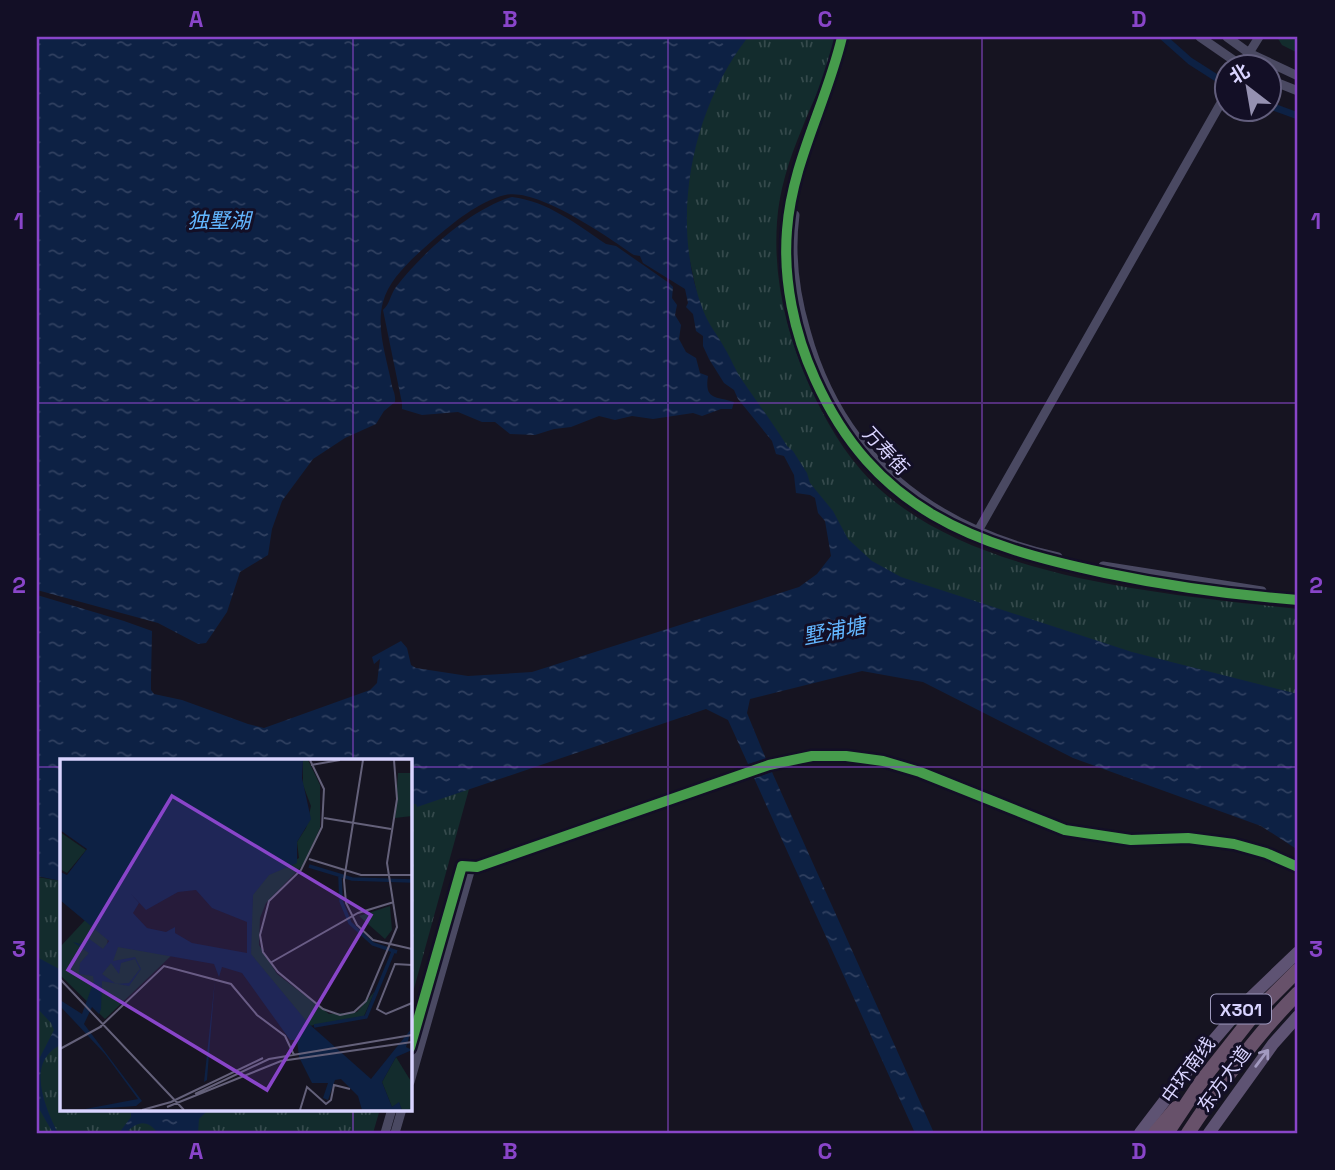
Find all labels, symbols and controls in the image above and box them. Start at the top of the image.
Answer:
text: A [189,4,204,34]
text: B [502,4,518,34]
text: C [818,4,832,34]
text: D [1131,4,1147,34]
north arrow [1212,52,1282,122]
text: 北 [1225,58,1254,89]
text: 1 [14,206,24,236]
text: 1 [1311,206,1321,236]
water label: 独墅湖 [188,207,253,234]
street label: 万寿街 [857,422,915,480]
text: 2 [12,570,26,600]
text: 2 [1309,570,1323,600]
water label: 墅浦塘 [801,611,870,650]
inset map [60,759,411,1110]
text: 3 [12,934,26,964]
text: 3 [1309,934,1323,964]
road number: X301 [1211,994,1271,1024]
street label: 中环南线 [1156,1032,1220,1108]
street label: 东方大道 [1192,1041,1256,1117]
one-way arrow [1255,1049,1269,1068]
text: A [189,1136,204,1166]
text: B [502,1136,518,1166]
text: C [818,1136,832,1166]
text: D [1131,1136,1147,1166]

